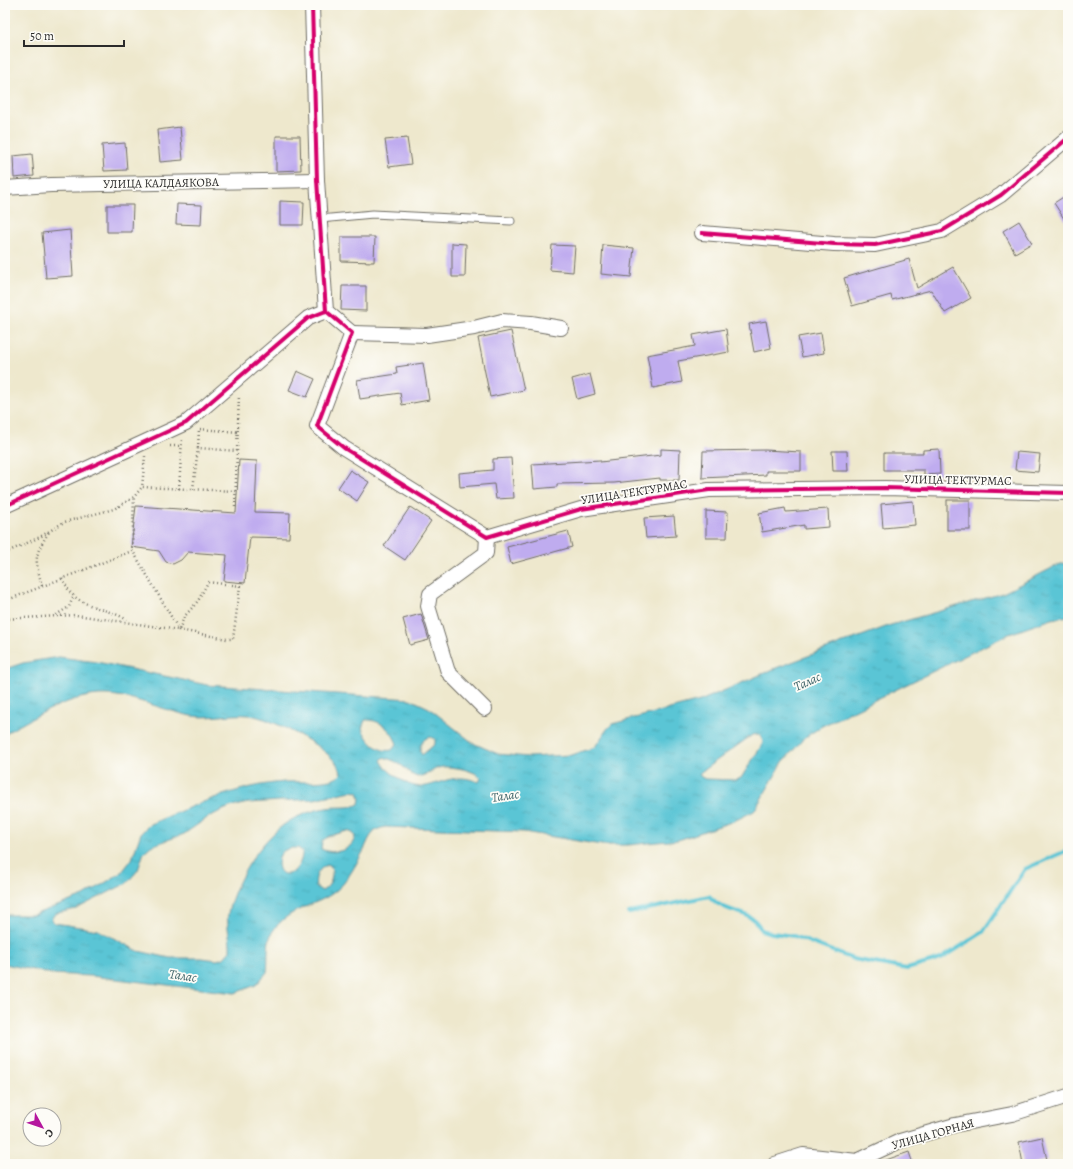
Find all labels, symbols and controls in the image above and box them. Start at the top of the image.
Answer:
scale bar [24,22,124,48]
text: 50 m [30,28,54,44]
street label: УЛИЦА КАЛДАЯКОВА [103,174,220,192]
street label: УЛИЦА ТЕКТУРМАС [904,471,1012,489]
street label: УЛИЦА ТЕКТУРМАС [580,476,688,508]
water label: Талас [791,668,824,695]
water label: Талас [490,785,520,806]
water label: Талас [168,965,198,986]
north arrow [22,1107,62,1147]
street label: УЛИЦА ГОРНАЯ [890,1115,976,1153]
text: С [41,1126,57,1141]

